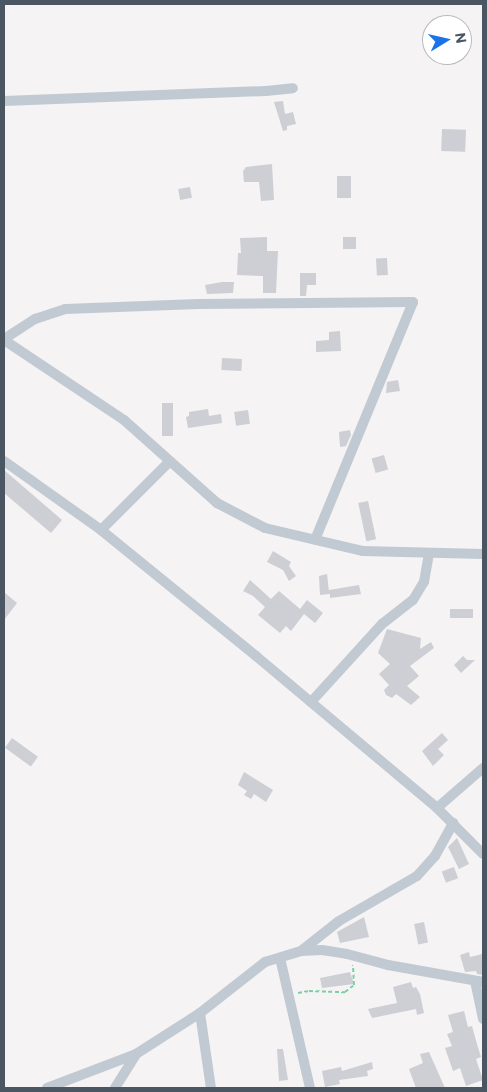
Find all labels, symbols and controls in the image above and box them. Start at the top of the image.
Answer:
north arrow [422,15,472,65]
text: N [452,31,471,44]

